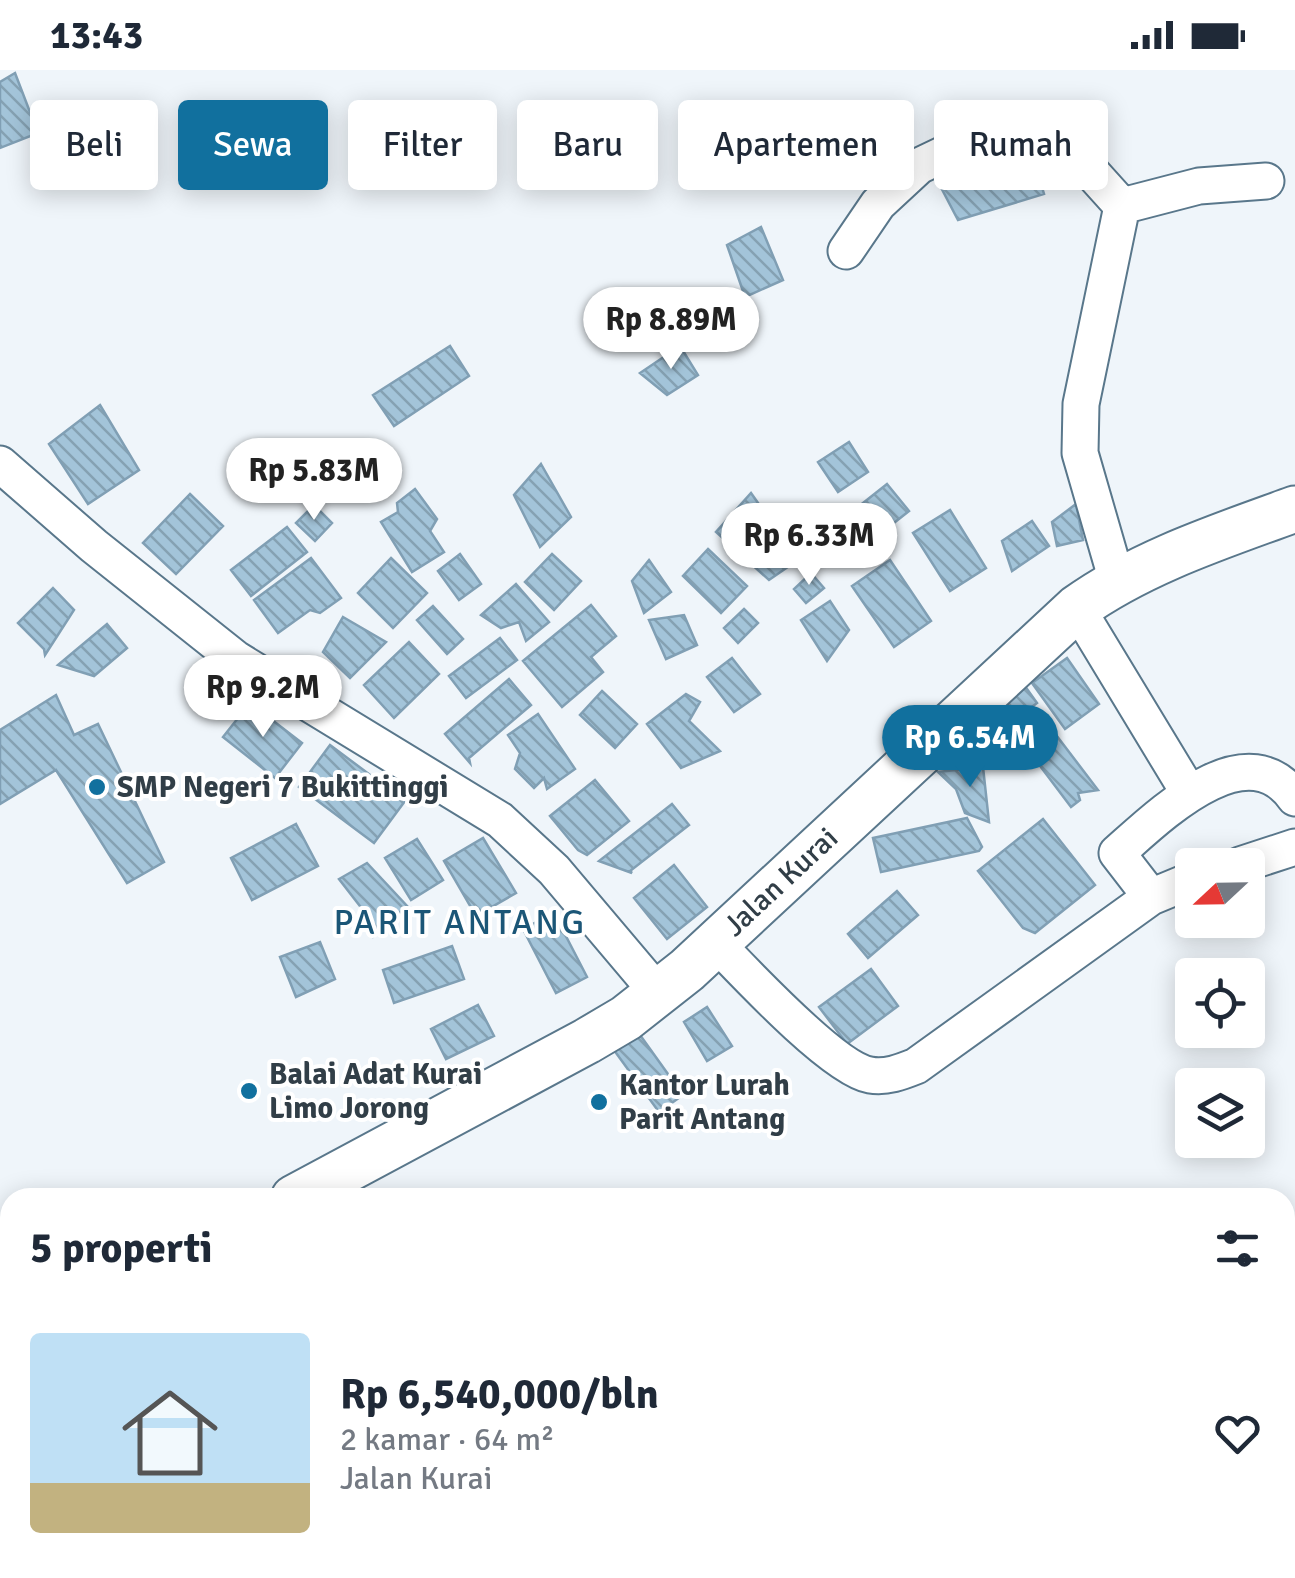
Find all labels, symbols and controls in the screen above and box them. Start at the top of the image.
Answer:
text: 13:43 [50,12,143,59]
chip: Beli [30,100,158,190]
chip: Sewa [178,100,328,190]
chip: Filter [348,100,497,190]
chip: Baru [517,100,658,190]
chip: Apartemen [678,100,914,190]
chip: Rumah [934,100,1108,190]
pin: Rp 8.89M [568,287,774,372]
text: Rp 8.89M [605,300,737,339]
pin: Rp 5.83M [211,438,417,523]
text: Rp 5.83M [248,451,380,490]
pin: Rp 6.33M [706,503,912,588]
text: Rp 6.33M [743,516,875,555]
pin: Rp 9.2M [171,655,355,740]
text: Rp 9.2M [206,668,320,707]
pin: Rp 6.54M [867,705,1073,790]
text: Rp 6.54M [904,718,1036,757]
place label: SMP Negeri 7 Bukittinggi [117,769,449,806]
marker: SMP Negeri 7 Bukittinggi [86,776,108,798]
street label: Jalan Kurai [716,820,846,944]
north arrow [1175,848,1265,938]
map controls [1175,848,1265,1158]
district label: PARIT ANTANG [333,901,587,944]
button: locate [1175,958,1265,1048]
place label: Balai Adat Kurai Limo Jorong [269,1056,482,1127]
place label: Kantor Lurah Parit Antang [619,1067,790,1138]
button: layers [1175,1068,1265,1158]
marker: Balai Adat Kurai Limo Jorong [238,1080,260,1102]
marker: Kantor Lurah Parit Antang [588,1091,610,1113]
icon: filters [1210,1221,1265,1276]
text: 5 properti [30,1223,213,1274]
text: Rp 6,540,000/bln [340,1369,659,1420]
icon: home [110,1373,230,1493]
icon: heart [1210,1406,1265,1461]
text: 2 kamar · 64 m² [340,1420,554,1459]
text: Jalan Kurai [340,1459,492,1498]

